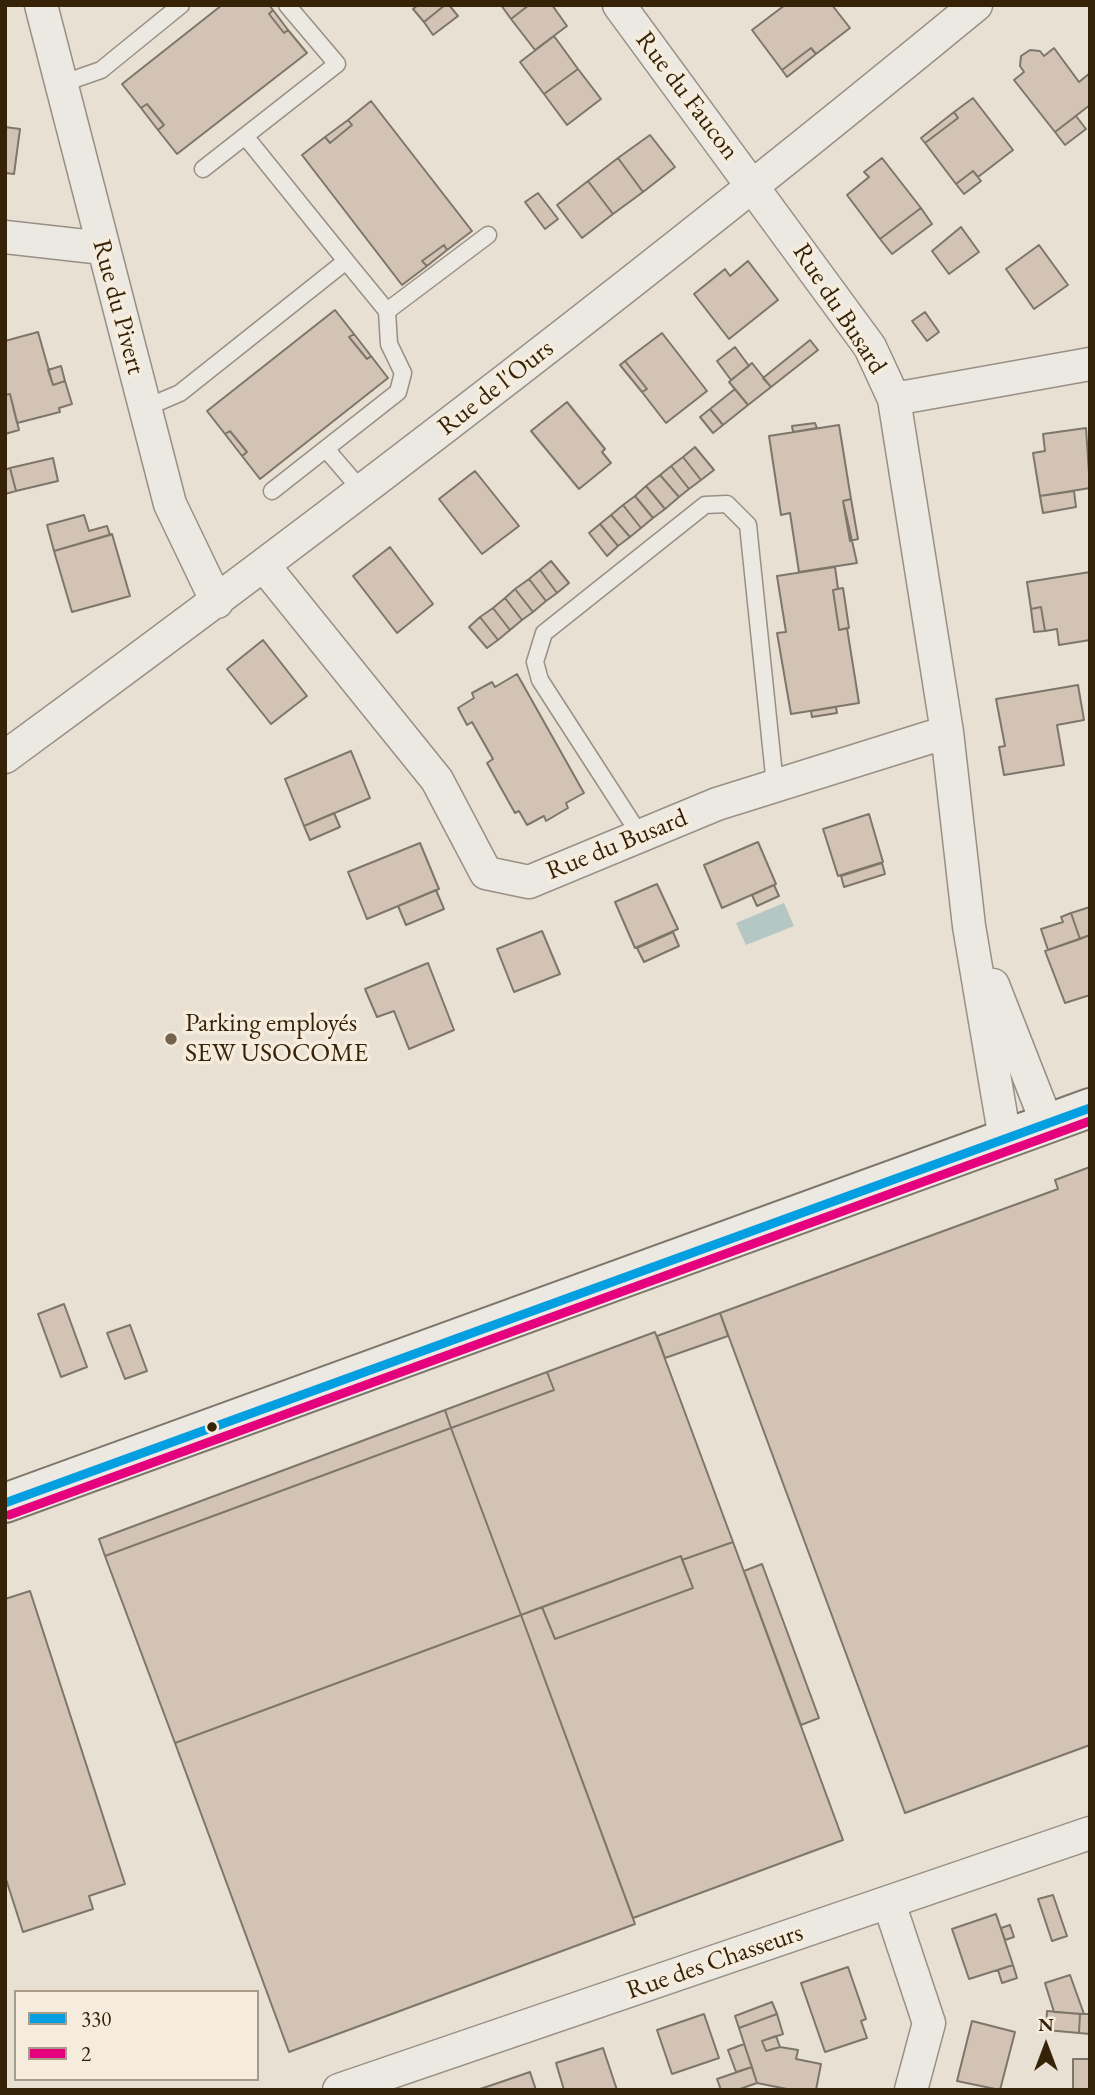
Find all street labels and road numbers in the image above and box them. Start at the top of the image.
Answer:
street label: Rue du Faucon [629,26,745,166]
street label: Rue du Pivert [85,236,151,378]
street label: Rue du Busard [785,238,893,380]
street label: Rue de l'Ours [432,333,560,443]
street label: Rue du Busard [542,803,692,887]
street label: Rue des Chasseurs [623,1917,807,2007]

